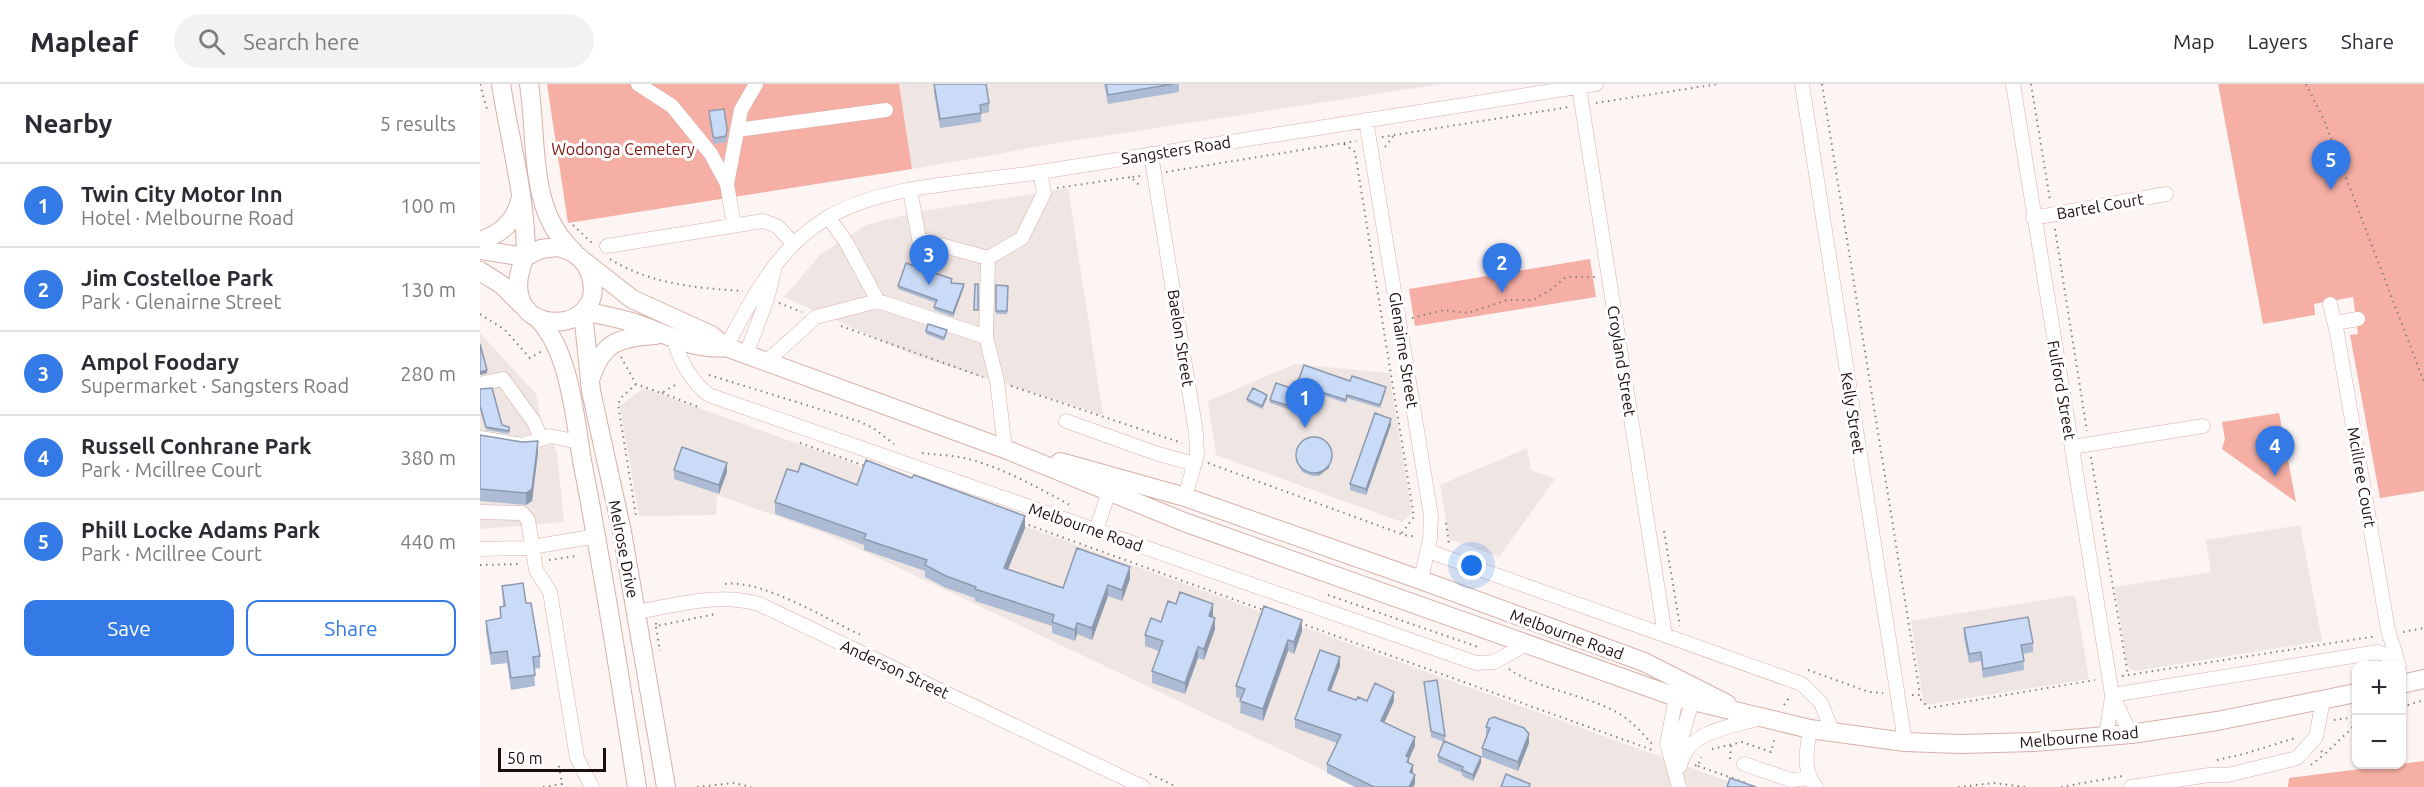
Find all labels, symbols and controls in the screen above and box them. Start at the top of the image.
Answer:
search box [174,14,594,68]
icon: search [195,25,228,58]
text: Mapleaf [30,26,138,57]
text: Search here [243,29,360,54]
text: Map [2173,29,2214,53]
text: Layers [2247,29,2308,53]
text: Share [2341,29,2394,53]
text: Nearby [24,109,112,138]
text: 5 results [380,112,456,135]
street label: Sangsters Road [1120,132,1232,168]
park label: Wodonga Cemetery [551,140,695,158]
pin: 5 [2312,141,2350,190]
text: Twin City Motor Inn [81,181,283,206]
street label: Bartel Court [2055,189,2146,223]
text: 1 [38,194,49,217]
text: 100 m [400,194,456,217]
text: Hotel · Melbourne Road [81,206,294,229]
pin: 3 [910,236,948,285]
pin: 2 [1482,244,1522,293]
text: Jim Costelloe Park [81,265,273,290]
text: 2 [38,278,49,301]
text: 130 m [400,278,456,301]
street label: Baelon Street [1164,288,1198,389]
text: Park · Glenairne Street [81,290,281,313]
street label: Glenairne Street [1386,291,1422,410]
street label: Croyland Street [1604,304,1640,419]
street label: Fulford Street [2044,339,2080,442]
text: Ampol Foodary [81,349,239,374]
text: 3 [38,362,49,385]
text: 280 m [400,362,456,385]
street label: Kelly Street [1838,371,1868,456]
text: Supermarket · Sangsters Road [81,374,349,397]
pin: 1 [1286,378,1324,428]
street label: Mcillree Court [2344,425,2380,529]
pin: 4 [2256,426,2294,476]
text: Russell Conhrane Park [81,433,311,458]
text: 4 [38,446,49,469]
text: 380 m [400,446,456,469]
text: Park · Mcillree Court [81,458,262,481]
street label: Melrose Drive [606,498,642,600]
street label: Melbourne Road [1027,499,1145,555]
text: Phill Locke Adams Park [81,517,320,542]
text: 5 [38,530,49,553]
text: 440 m [400,530,456,553]
text: Park · Mcillree Court [81,542,262,565]
your location [1457,551,1486,580]
button: Save [24,600,234,656]
button: Share [246,600,456,656]
street label: Melbourne Road [1508,605,1626,663]
street label: Anderson Street [838,636,953,702]
map controls [2352,661,2406,769]
button: + [2352,661,2406,715]
button: − [2352,715,2406,769]
street label: Melbourne Road [2019,723,2139,751]
scale bar [498,745,606,772]
text: 50 m [507,749,543,767]

